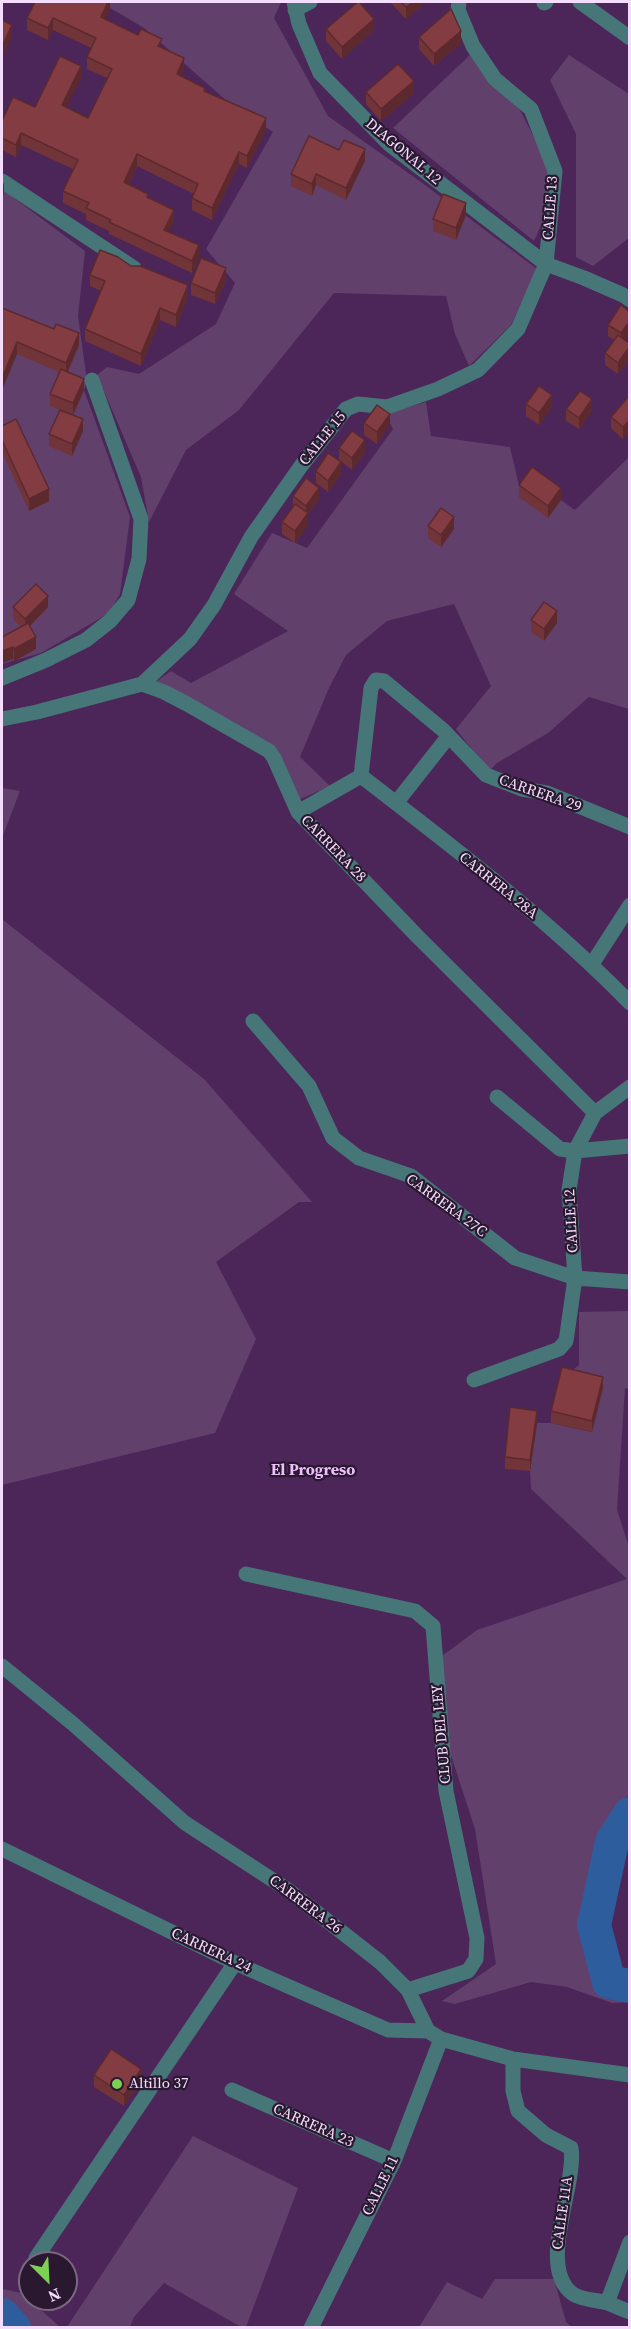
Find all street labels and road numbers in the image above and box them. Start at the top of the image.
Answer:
street label: DIAGONAL 12 [361,115,445,189]
street label: CALLE 13 [540,175,562,241]
street label: CALLE 15 [296,408,350,470]
street label: CARRERA 29 [496,771,584,817]
street label: CARRERA 28 [297,812,369,886]
street label: CARRERA 28A [455,849,541,923]
street label: CARRERA 27C [402,1171,490,1241]
street label: CALLE 12 [561,1189,583,1253]
street label: CLUB DEL LEY [429,1683,455,1785]
street label: CARRERA 26 [265,1872,345,1938]
street label: CARRERA 24 [168,1925,254,1977]
street label: CARRERA 23 [270,2100,356,2152]
street label: CALLE 11 [359,2153,403,2219]
street label: CALLE 11A [549,2175,577,2251]

